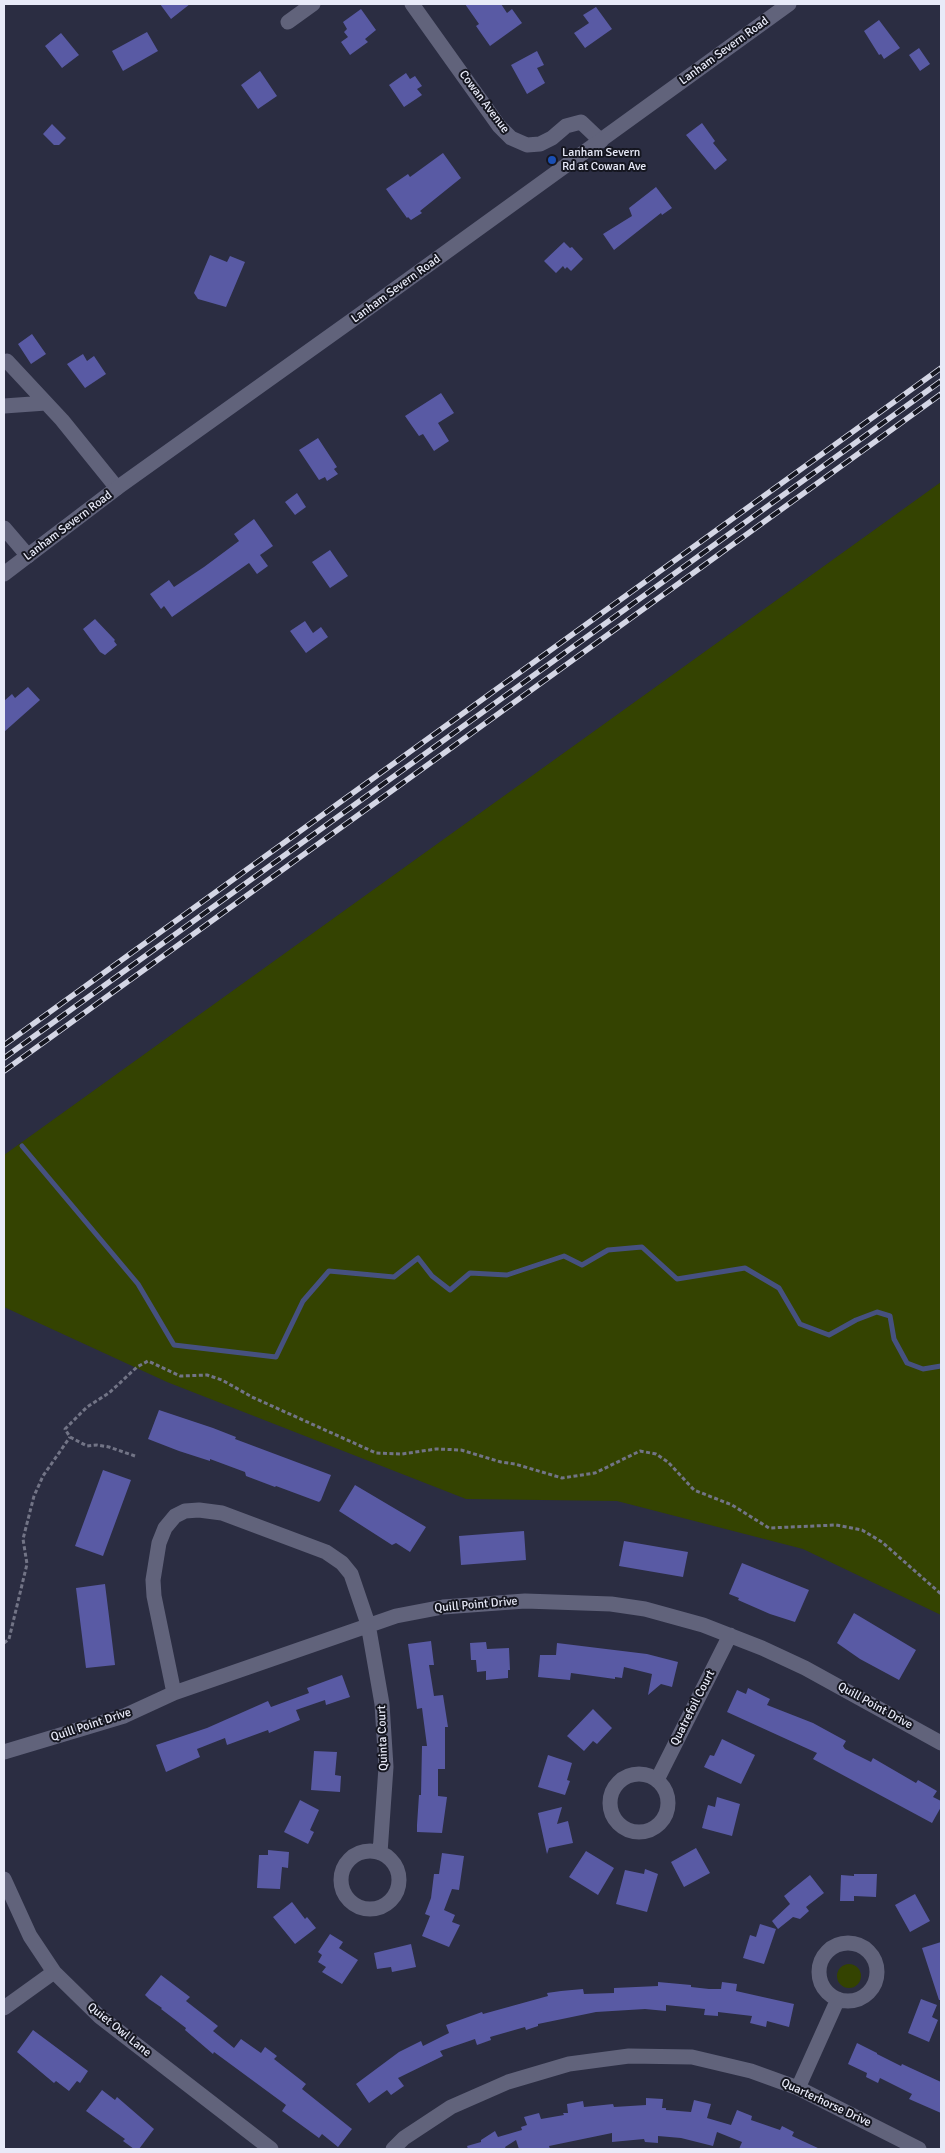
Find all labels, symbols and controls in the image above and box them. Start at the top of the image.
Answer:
street label: Lanham Severn Road [677,14,771,88]
street label: Cowan Avenue [456,68,512,136]
place label: Lanham Severn Rd at Cowan Ave [562,146,646,174]
marker: Lanham Severn Rd at Cowan Ave [546,154,558,166]
street label: Lanham Severn Road [349,252,443,326]
street label: Lanham Severn Road [21,488,115,564]
street label: Quill Point Drive [434,1594,518,1616]
street label: Quatrefoil Court [668,1668,718,1748]
street label: Quill Point Drive [835,1680,915,1732]
street label: Quill Point Drive [49,1705,133,1745]
street label: Quinta Court [375,1705,391,1771]
street label: Quiet Owl Lane [84,2000,154,2060]
street label: Quarterhorse Drive [779,2076,873,2130]

